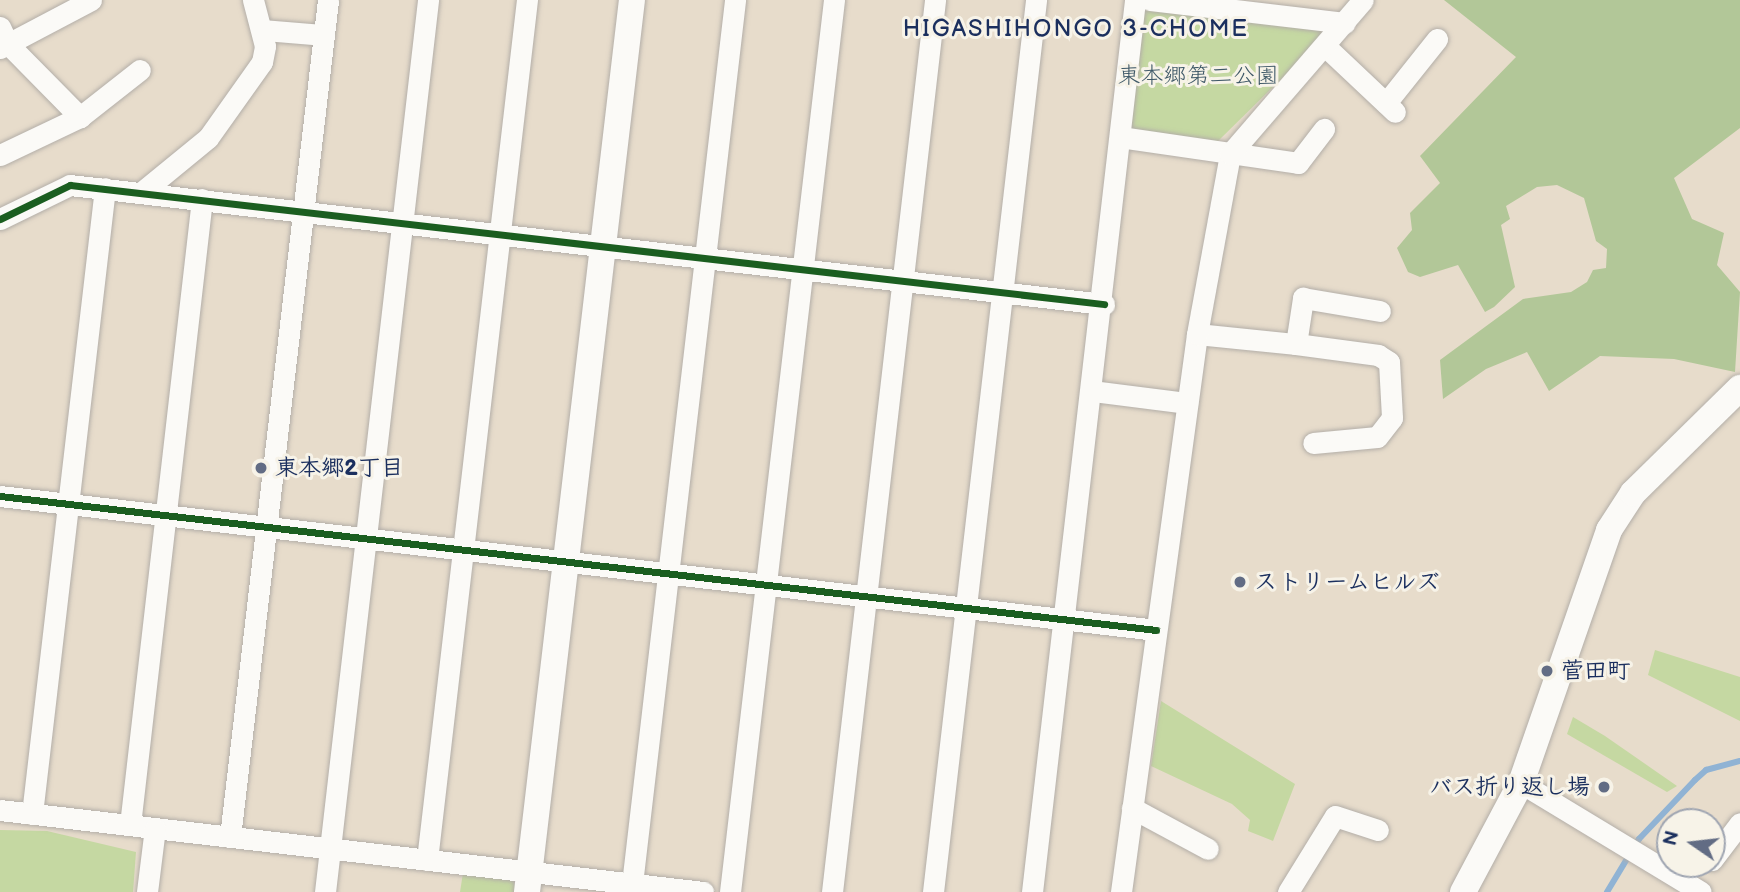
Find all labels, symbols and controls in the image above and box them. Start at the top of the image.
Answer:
district label: HIGASHIHONGO 3-CHOME [905,15,1247,43]
park label: 東本郷第二公園 [1118,62,1278,90]
place label: 東本郷2丁目 [275,454,404,482]
marker: 東本郷2丁目 [253,460,269,476]
place label: ストリームヒルズ [1254,568,1438,596]
marker: ストリームヒルズ [1232,574,1248,590]
place label: 菅田町 [1561,657,1630,685]
marker: 菅田町 [1539,663,1555,679]
place label: バス折り返し場 [1429,773,1590,801]
marker: バス折り返し場 [1596,779,1612,795]
north arrow [1656,808,1726,878]
text: N [1659,829,1685,848]

